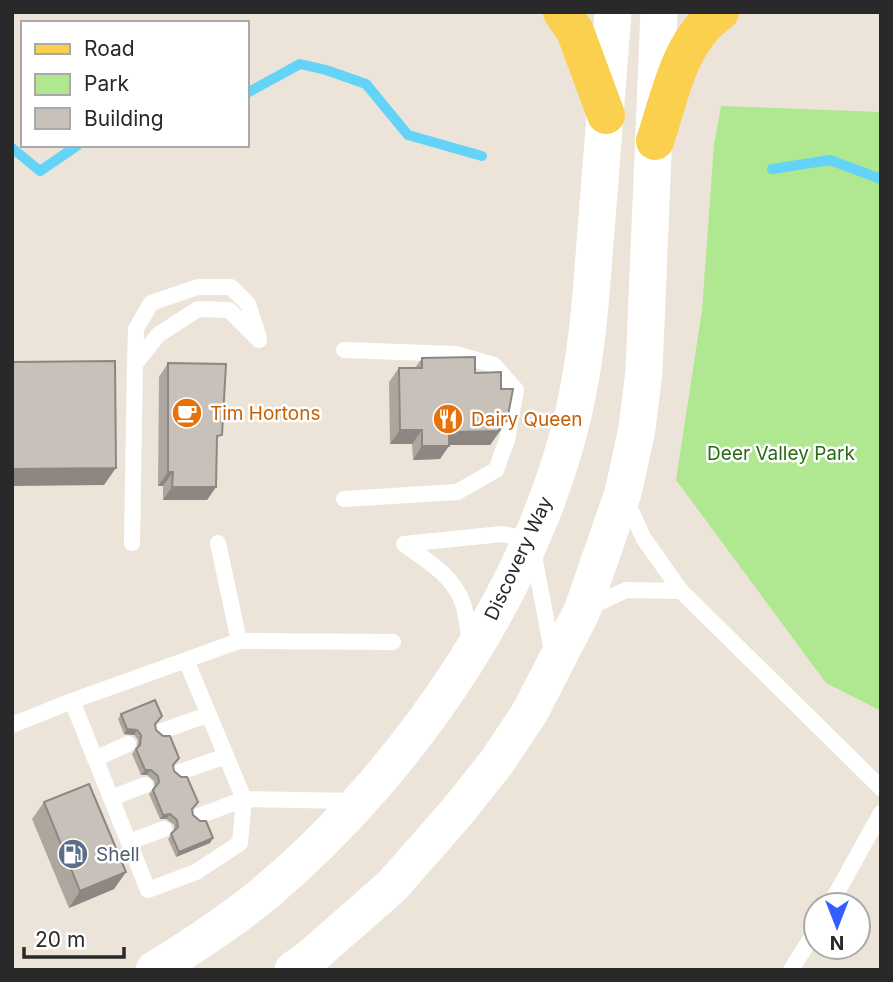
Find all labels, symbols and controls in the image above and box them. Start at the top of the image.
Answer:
legend [21,21,248,147]
text: Road [84,36,135,61]
text: Park [84,71,129,96]
text: Building [84,106,164,131]
cafe icon: Tim Hortons [170,396,204,430]
place label: Tim Hortons [210,402,321,425]
restaurant icon: Dairy Queen [431,402,465,436]
place label: Dairy Queen [471,408,583,431]
park label: Deer Valley Park [707,442,855,465]
street label: Discovery Way [480,492,557,624]
fuel station icon: Shell [56,837,90,871]
place label: Shell [96,843,140,866]
north arrow [802,891,872,961]
scale bar [24,916,124,960]
text: 20 m [35,927,85,952]
text: N [830,931,844,954]

